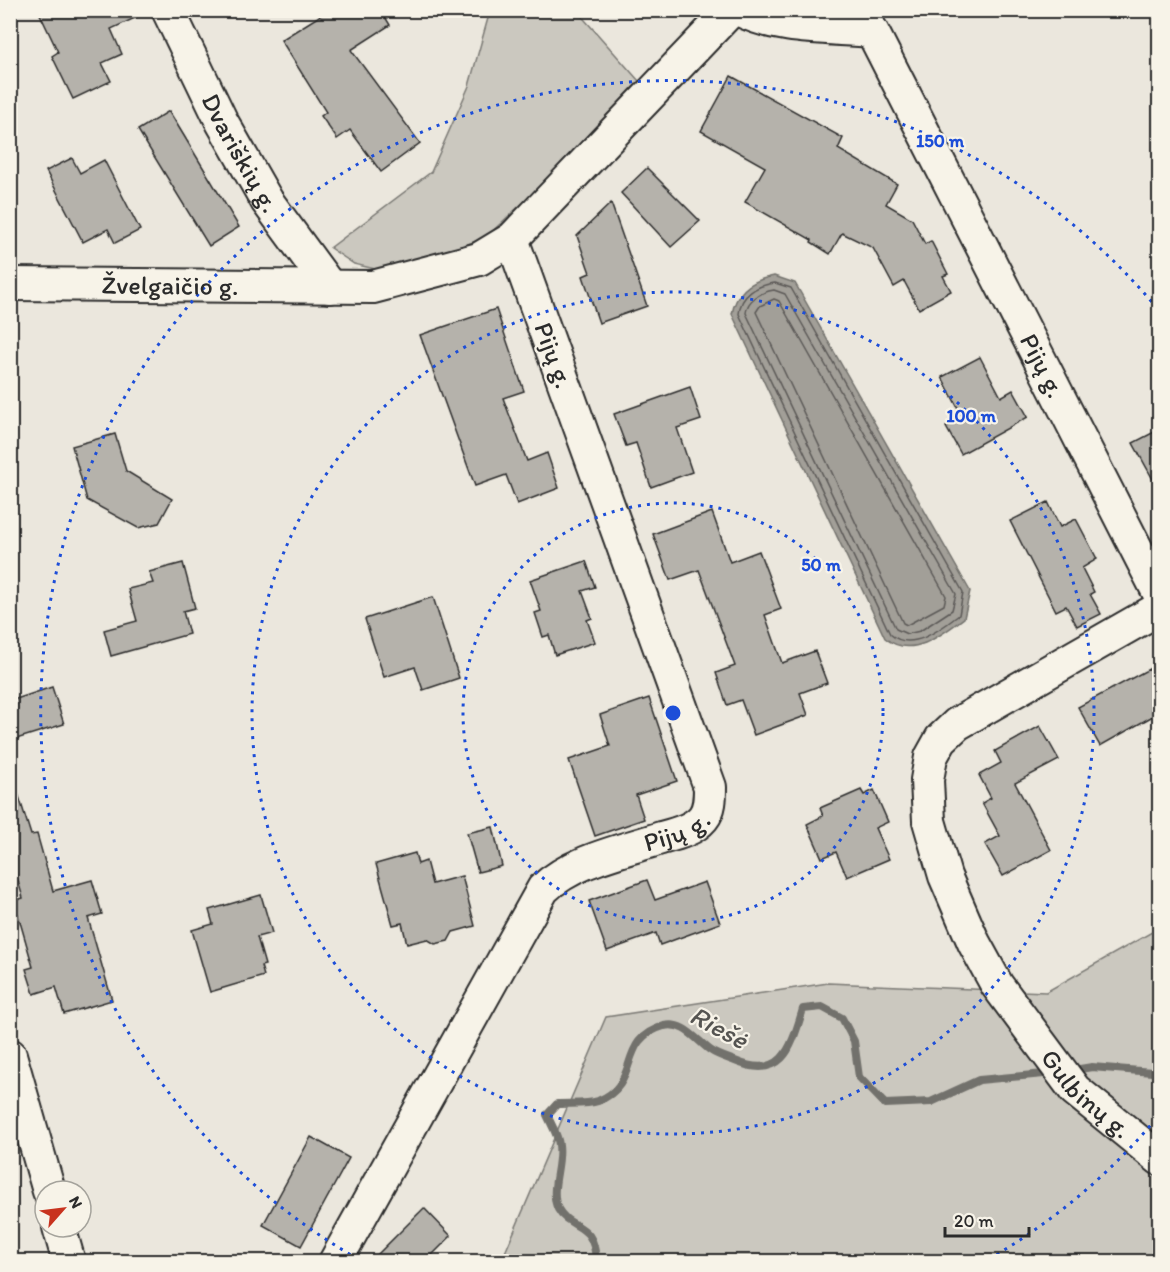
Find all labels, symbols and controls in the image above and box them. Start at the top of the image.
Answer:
street label: Dvariškių g. [195,88,286,219]
text: 150 m [916,130,965,152]
street label: Žvelgaičio g. [101,269,239,302]
street label: Pijų g. [527,318,581,392]
street label: Pijų g. [1013,328,1072,403]
text: 100 m [946,405,997,427]
text: 50 m [801,554,842,576]
centre of rings [663,703,683,723]
street label: Pijų g. [640,805,717,859]
water label: Riešė [684,998,755,1056]
street label: Gulbinų g. [1034,1043,1138,1145]
north arrow [33,1179,93,1239]
text: N [65,1193,87,1211]
scale bar [945,1200,1029,1238]
text: 20 m [954,1210,994,1232]

